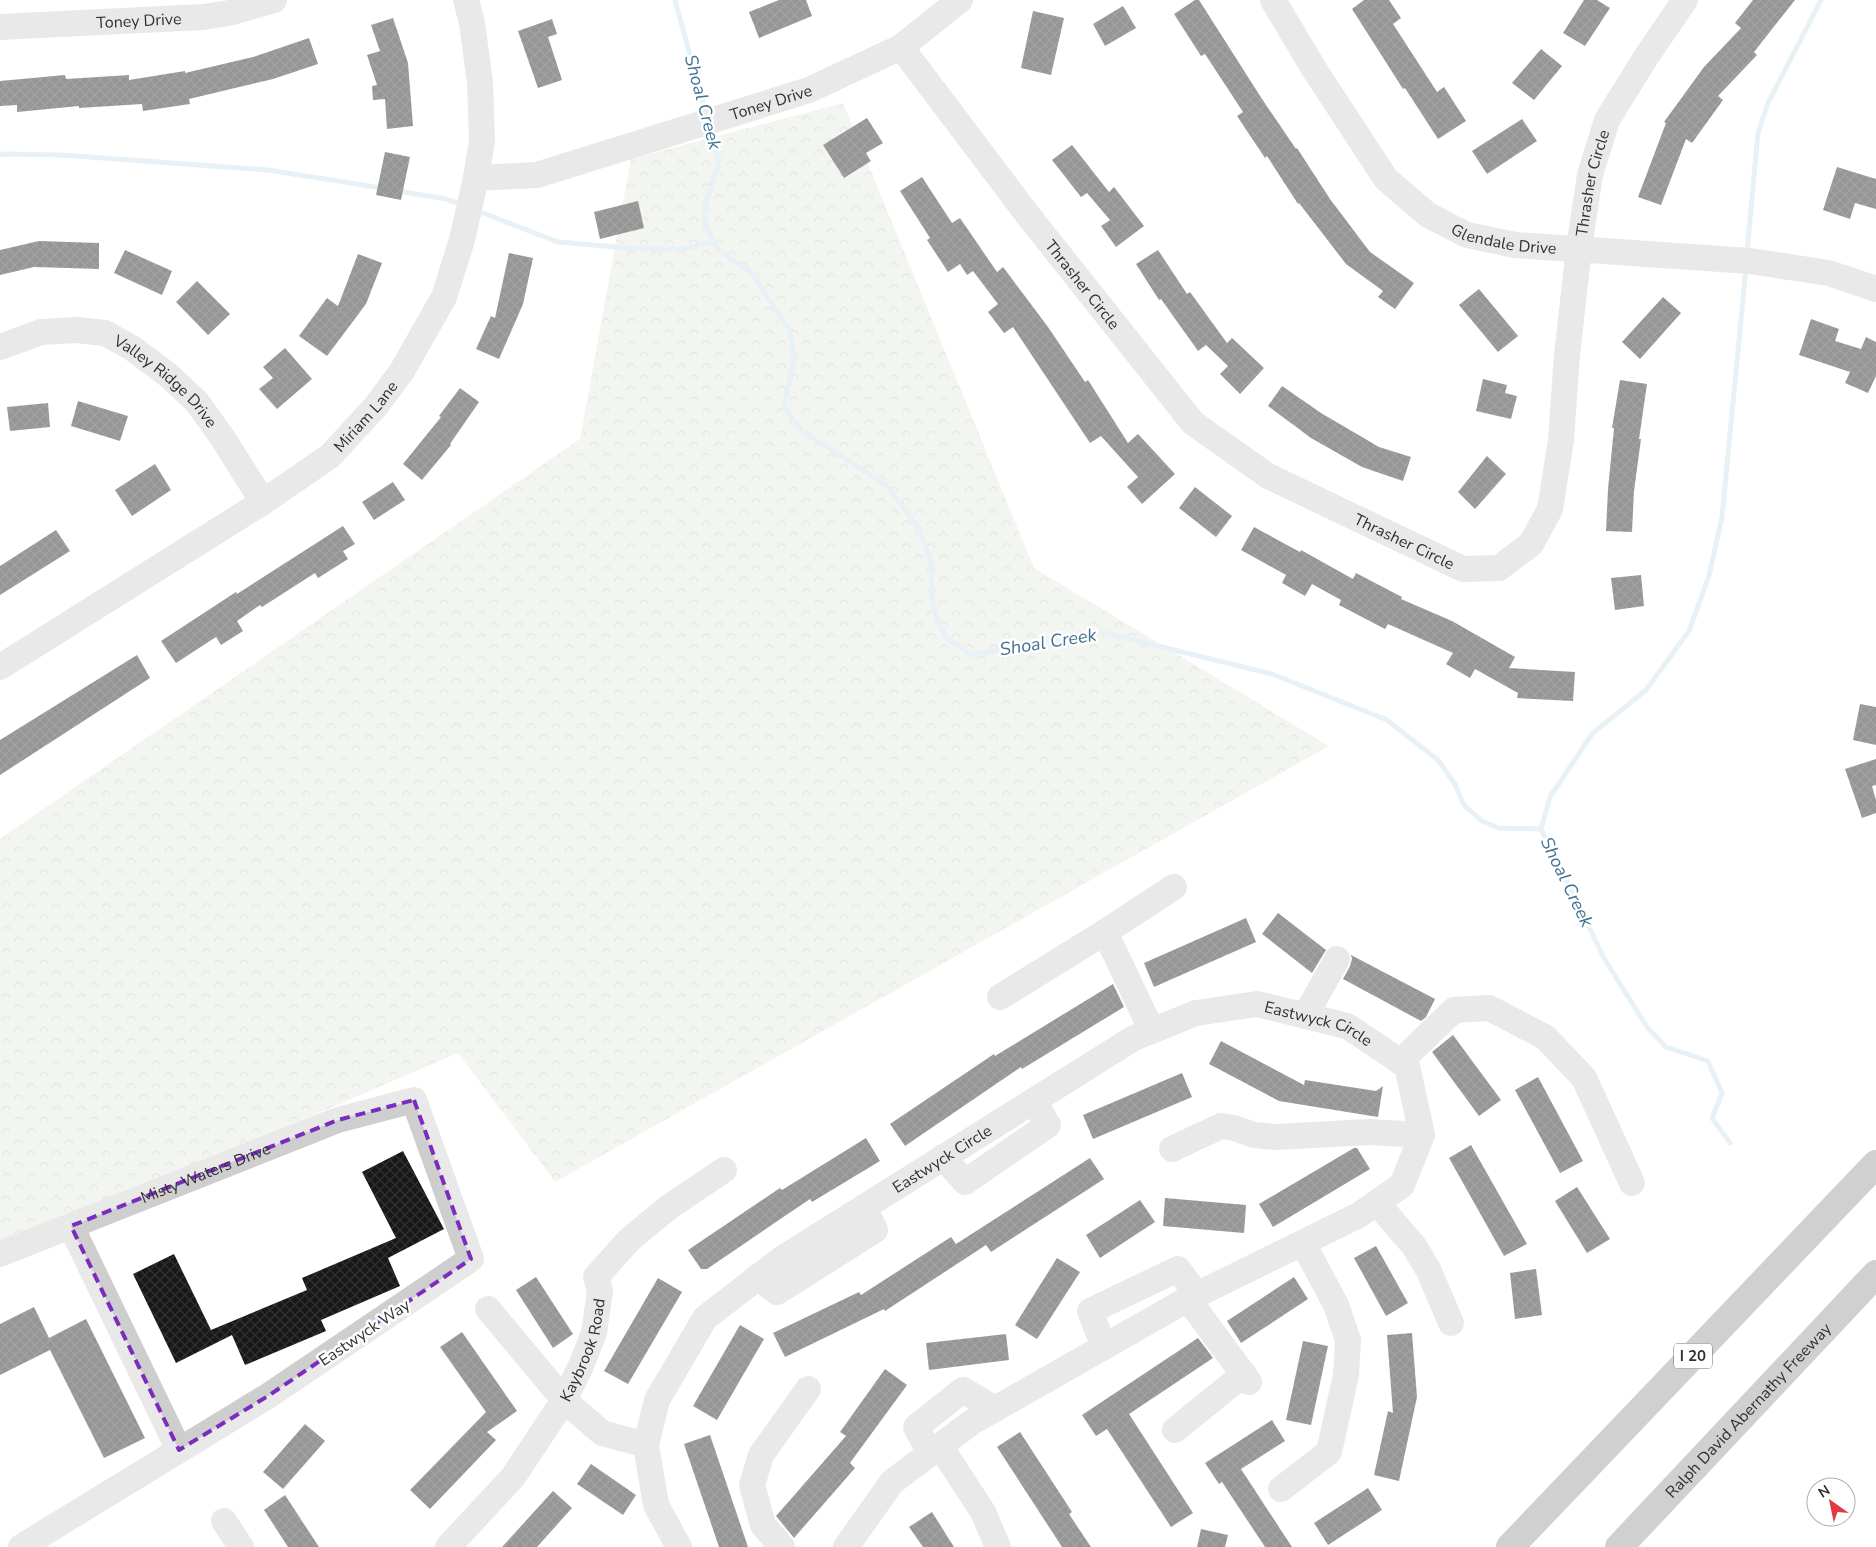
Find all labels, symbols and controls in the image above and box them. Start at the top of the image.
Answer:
street label: Toney Drive [96,8,182,34]
water label: Shoal Creek [679,52,727,153]
street label: Toney Drive [727,80,815,126]
street label: Thrasher Circle [1571,127,1615,238]
street label: Glendale Drive [1447,219,1557,260]
street label: Thrasher Circle [1040,236,1125,334]
street label: Valley Ridge Drive [109,330,222,432]
street label: Miriam Lane [329,377,403,457]
street label: Thrasher Circle [1350,509,1458,575]
water label: Shoal Creek [998,622,1099,661]
water label: Shoal Creek [1535,833,1600,932]
street label: Eastwyck Circle [1262,996,1376,1052]
street label: Eastwyck Circle [889,1120,996,1199]
street label: Misty Waters Drive [138,1138,274,1209]
street label: Eastwyck Way [315,1294,415,1372]
street label: Kaybrook Road [555,1297,611,1406]
street label: Ralph David Abernathy Freeway [1661,1318,1837,1503]
road number: I 20 [1674,1344,1712,1368]
north arrow [1806,1477,1856,1527]
text: N [1815,1481,1834,1502]

